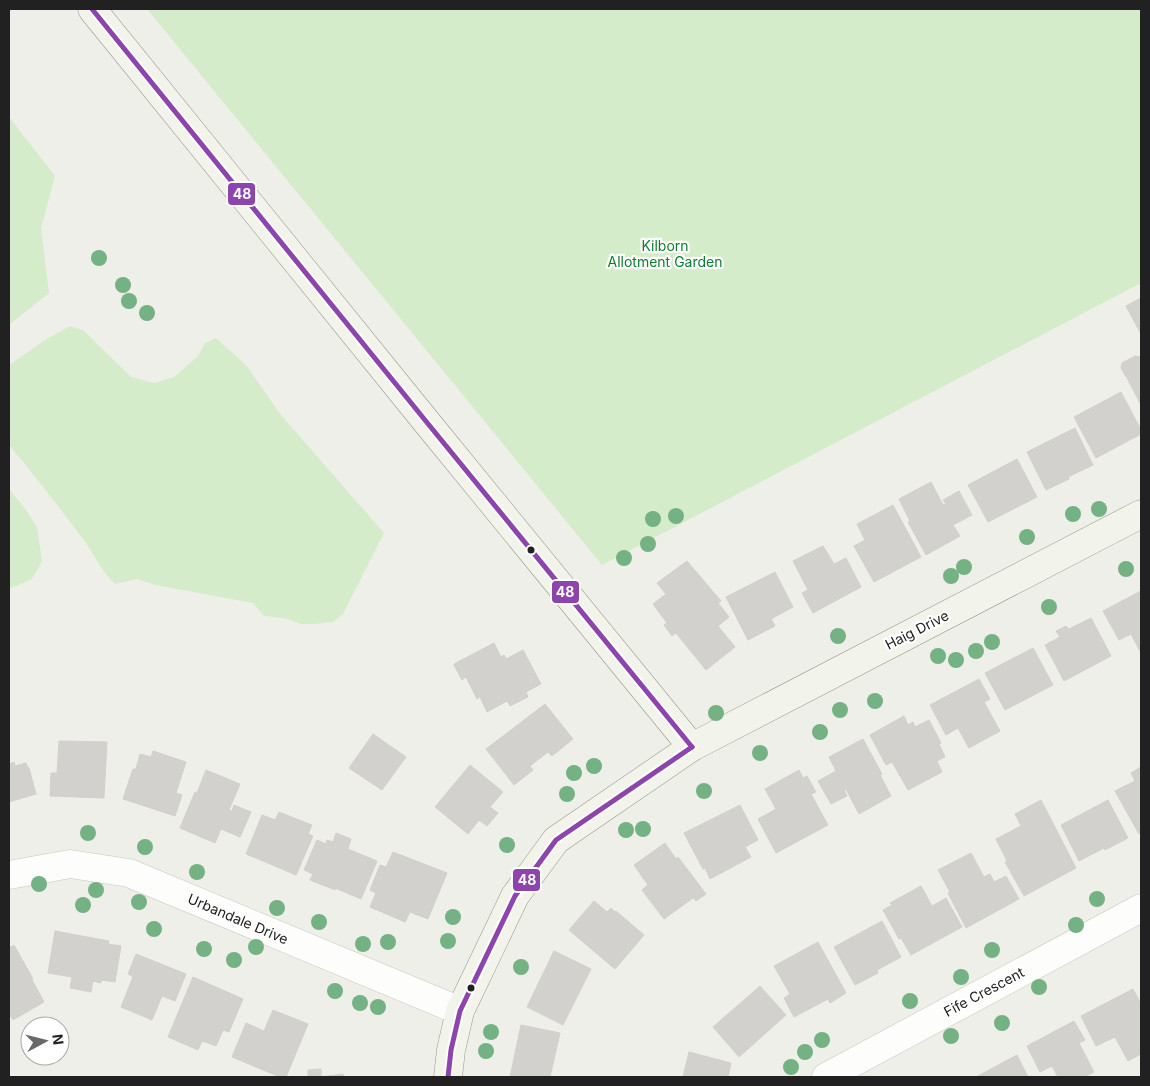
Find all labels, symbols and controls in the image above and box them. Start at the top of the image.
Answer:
line badge: 48 [227,182,256,206]
text: 48 [233,185,251,202]
park label: Kilborn Allotment Garden [608,237,722,270]
unlabelled marker [526,545,536,555]
line badge: 48 [551,580,580,604]
text: 48 [556,583,574,600]
street label: Haig Drive [882,606,951,653]
line badge: 48 [512,868,541,892]
text: 48 [518,871,536,888]
street label: Urbandale Drive [185,890,291,947]
street label: Fife Crescent [941,963,1027,1020]
unlabelled marker [466,983,476,993]
north arrow [20,1016,70,1066]
text: N [49,1033,67,1046]

